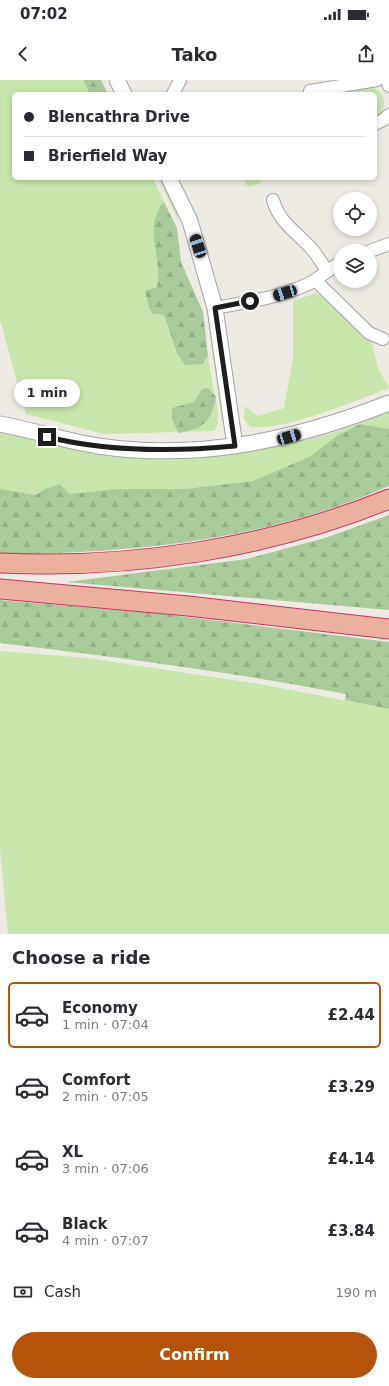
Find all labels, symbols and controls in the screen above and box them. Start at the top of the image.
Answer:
text: 07:02 [20,5,68,23]
icon: back [12,43,34,65]
icon: share [355,43,377,65]
text: Tako [172,44,217,65]
text: Blencathra Drive [48,108,190,126]
text: Brierfield Way [48,147,167,165]
map controls [333,192,377,288]
button: locate [333,192,377,236]
car [189,233,207,259]
button: layers [333,244,377,288]
car [272,284,298,302]
route start [241,292,259,310]
callout: 1 min [14,379,80,407]
text: 1 min [27,385,67,400]
route end [38,428,56,446]
car [276,428,302,446]
text: Choose a ride [12,947,151,968]
icon: car [14,997,50,1033]
text: Economy [62,999,138,1017]
text: £2.44 [328,1006,375,1024]
text: 1 min · 07:04 [62,1017,149,1032]
icon: car [14,1069,50,1105]
text: Comfort [62,1071,130,1089]
text: £3.29 [328,1078,375,1096]
text: 2 min · 07:05 [62,1089,149,1104]
icon: car [14,1141,50,1177]
text: XL [62,1143,83,1161]
text: £4.14 [328,1150,375,1168]
text: 3 min · 07:06 [62,1161,149,1176]
icon: car [14,1213,50,1249]
text: Black [62,1215,108,1233]
text: £3.84 [328,1222,375,1240]
text: 4 min · 07:07 [62,1233,149,1248]
icon: cash [12,1281,34,1303]
text: Cash [44,1283,81,1301]
text: 190 m [335,1285,377,1300]
button: Confirm [12,1332,377,1378]

